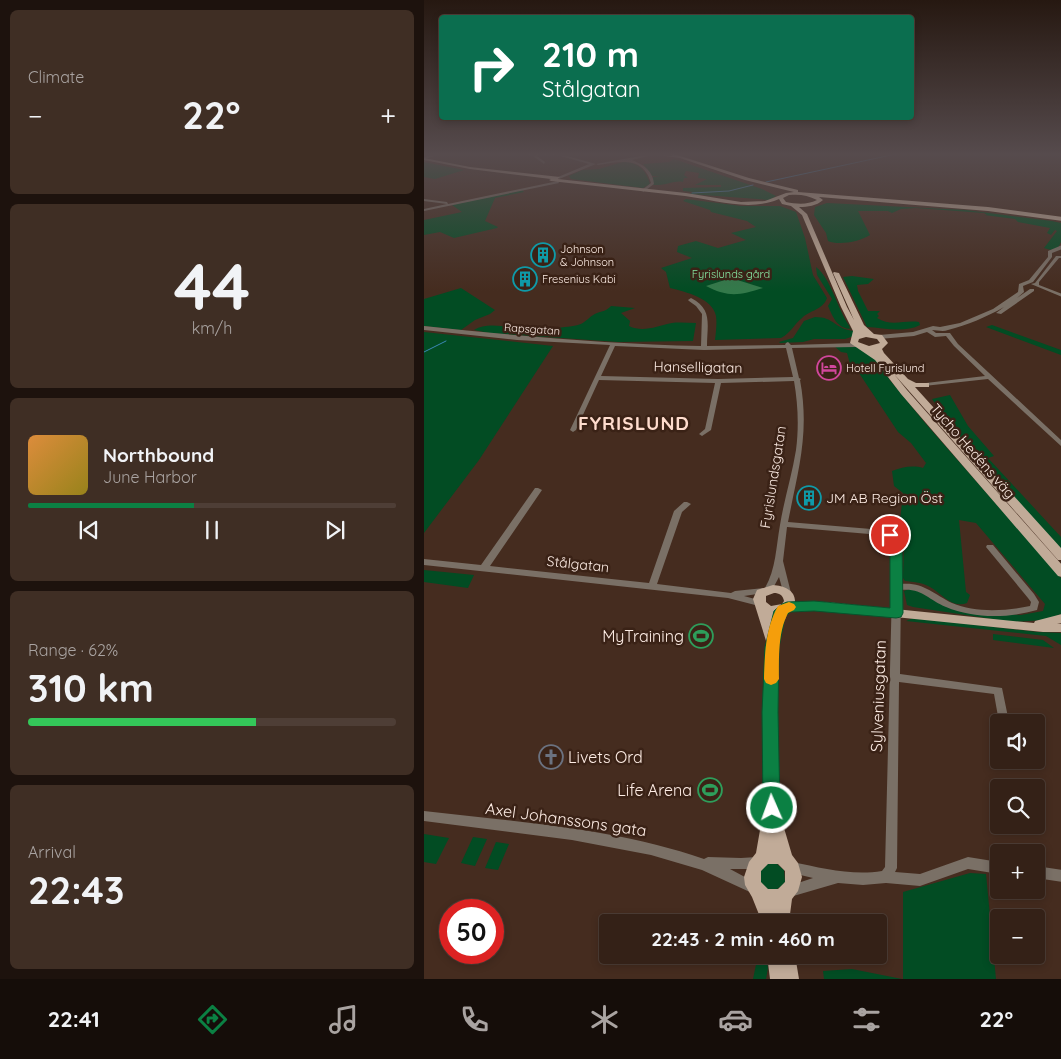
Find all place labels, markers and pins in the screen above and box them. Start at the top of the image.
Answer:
building icon: Johnson & Johnson [530,242,556,268]
place label: Johnson & Johnson [560,242,614,269]
building icon: Fresenius Kabi [512,266,538,292]
place label: Fresenius Kabi [542,272,616,286]
hotel icon: Hotell Fyrislund [816,355,842,381]
place label: Hotell Fyrislund [846,361,925,375]
building icon: JM AB Region Öst [796,485,822,511]
place label: JM AB Region Öst [826,489,943,507]
pin [869,514,911,556]
sports icon: MyTraining [688,623,714,649]
place label: MyTraining [602,626,684,646]
church icon: Livets Ord [538,744,564,770]
place label: Livets Ord [568,747,643,767]
sports icon: Life Arena [697,777,723,803]
place label: Life Arena [617,780,692,800]

